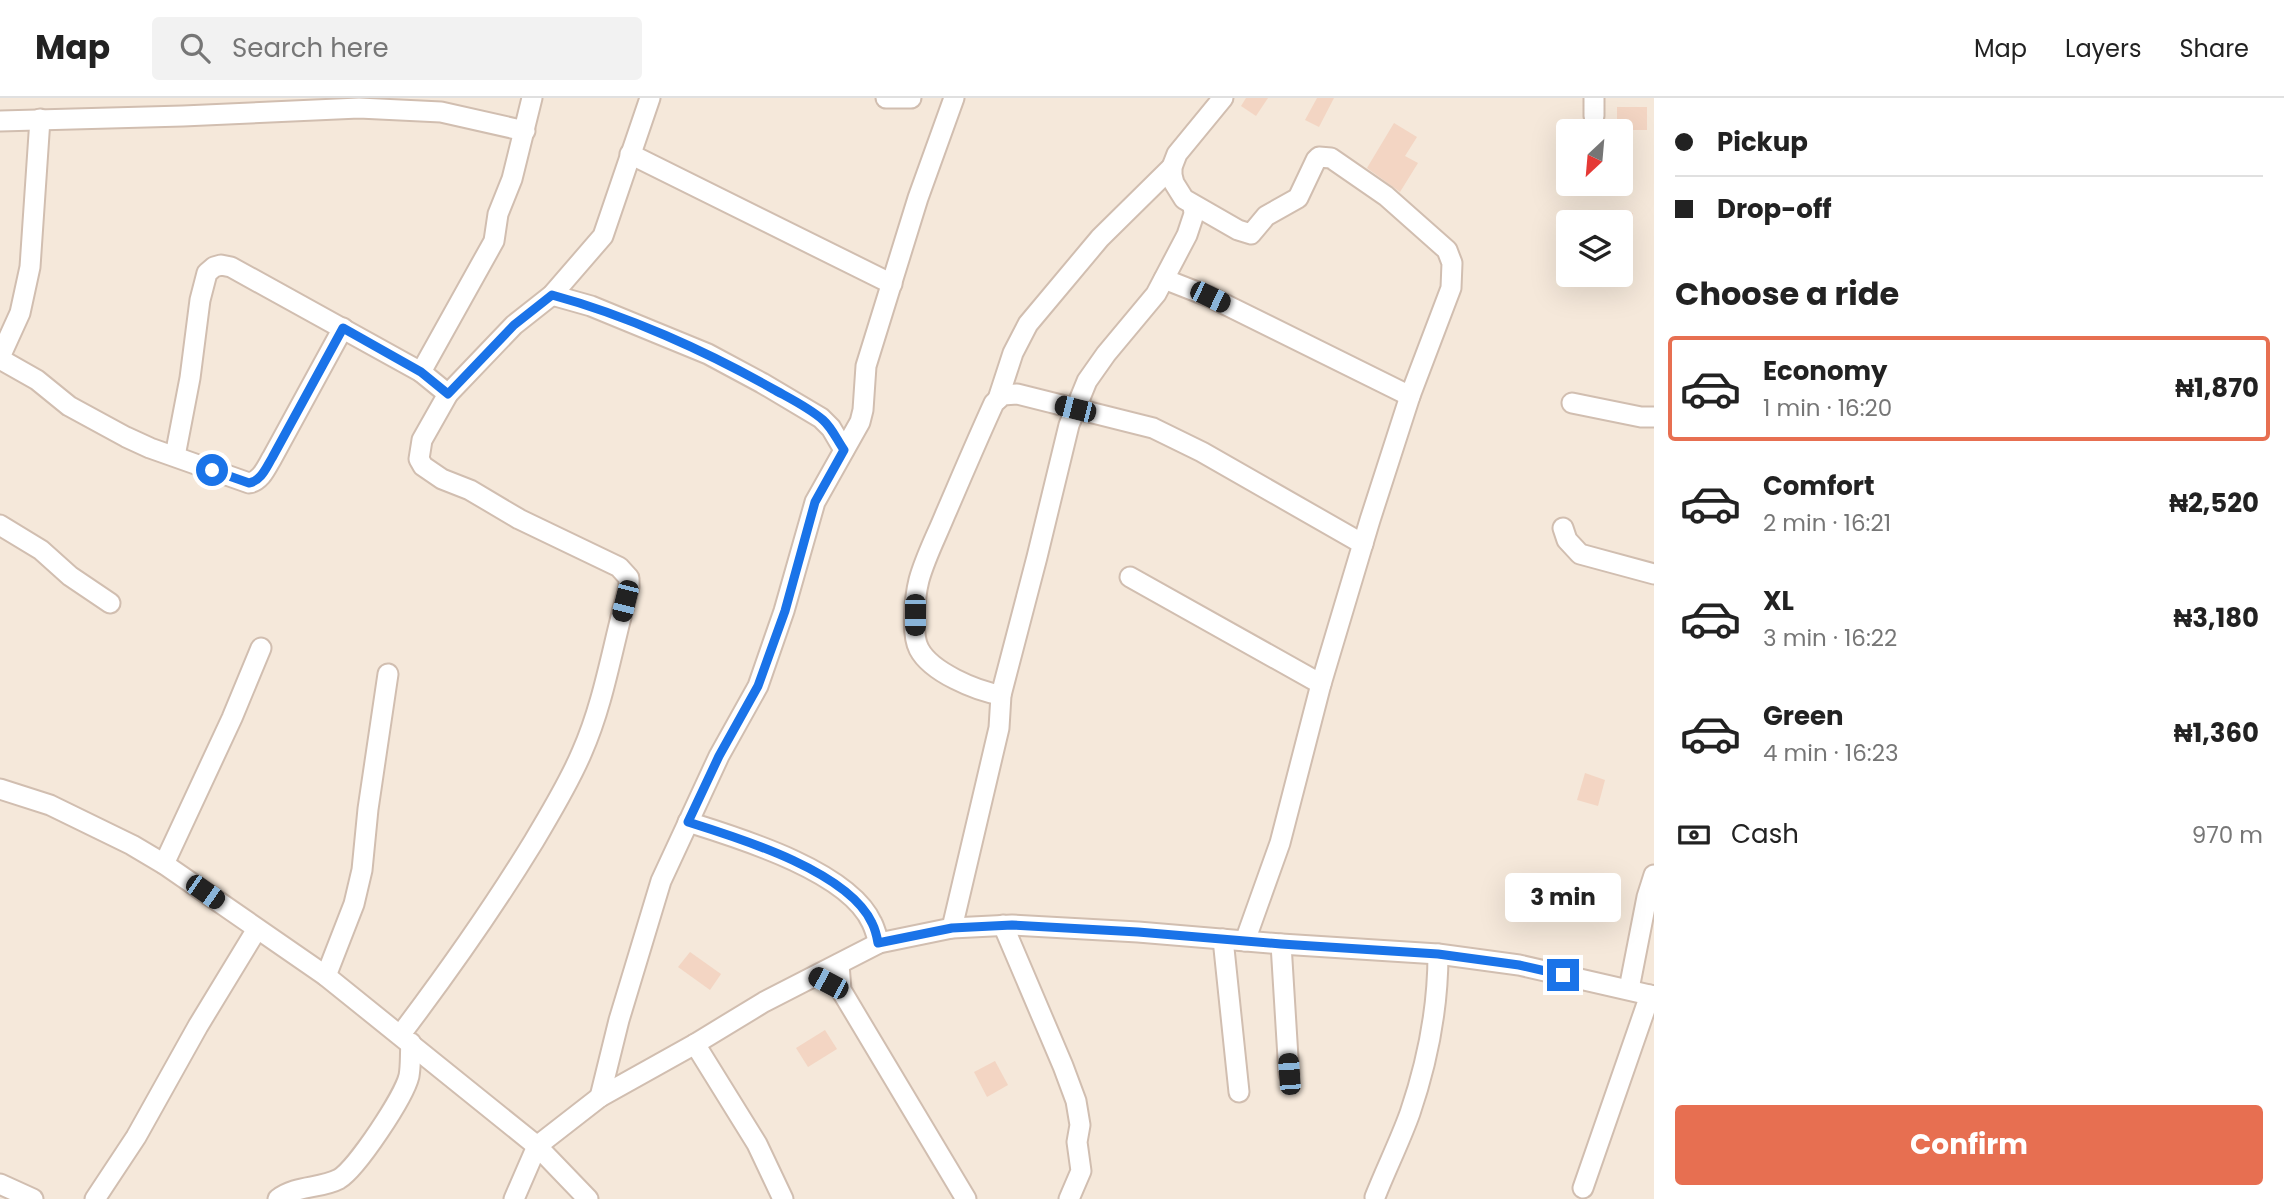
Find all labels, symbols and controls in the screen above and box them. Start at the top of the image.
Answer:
search box [152,17,642,80]
text: Map [35,24,110,71]
icon: search [176,29,214,67]
text: Search here [232,30,389,66]
text: Map [1974,32,2027,65]
text: Layers [2065,32,2141,65]
text: Share [2179,32,2249,65]
north arrow [1556,119,1633,196]
map controls [1556,119,1633,287]
text: Pickup [1717,124,1808,160]
text: Drop-off [1717,191,1832,227]
button: layers [1556,210,1633,287]
text: Choose a ride [1675,271,1899,316]
car [1187,278,1234,316]
text: Economy [1763,353,1887,389]
icon: car [1679,357,1742,420]
text: ₦1,870 [2175,370,2259,406]
text: 1 min · 16:20 [1763,392,1892,424]
car [1053,394,1098,424]
route start [196,454,228,486]
text: Comfort [1763,468,1875,504]
icon: car [1679,472,1742,535]
text: ₦2,520 [2169,485,2259,521]
text: 2 min · 16:21 [1763,507,1891,539]
car [610,578,641,624]
text: XL [1763,583,1794,619]
icon: car [1679,587,1742,650]
car [905,594,926,636]
text: ₦3,180 [2173,600,2259,636]
text: 3 min · 16:22 [1763,622,1897,654]
text: Green [1763,698,1844,734]
icon: car [1679,702,1742,765]
text: ₦1,360 [2174,715,2259,751]
text: 4 min · 16:23 [1763,737,1898,769]
icon: cash [1675,816,1713,854]
text: Cash [1731,816,1799,852]
text: 970 m [2192,819,2263,851]
car [182,871,229,913]
callout: 3 min [1505,874,1621,922]
text: 3 min [1530,881,1596,913]
route end [1547,959,1579,991]
car [805,964,852,1002]
car [1278,1052,1301,1096]
button: Confirm [1675,1105,2263,1185]

